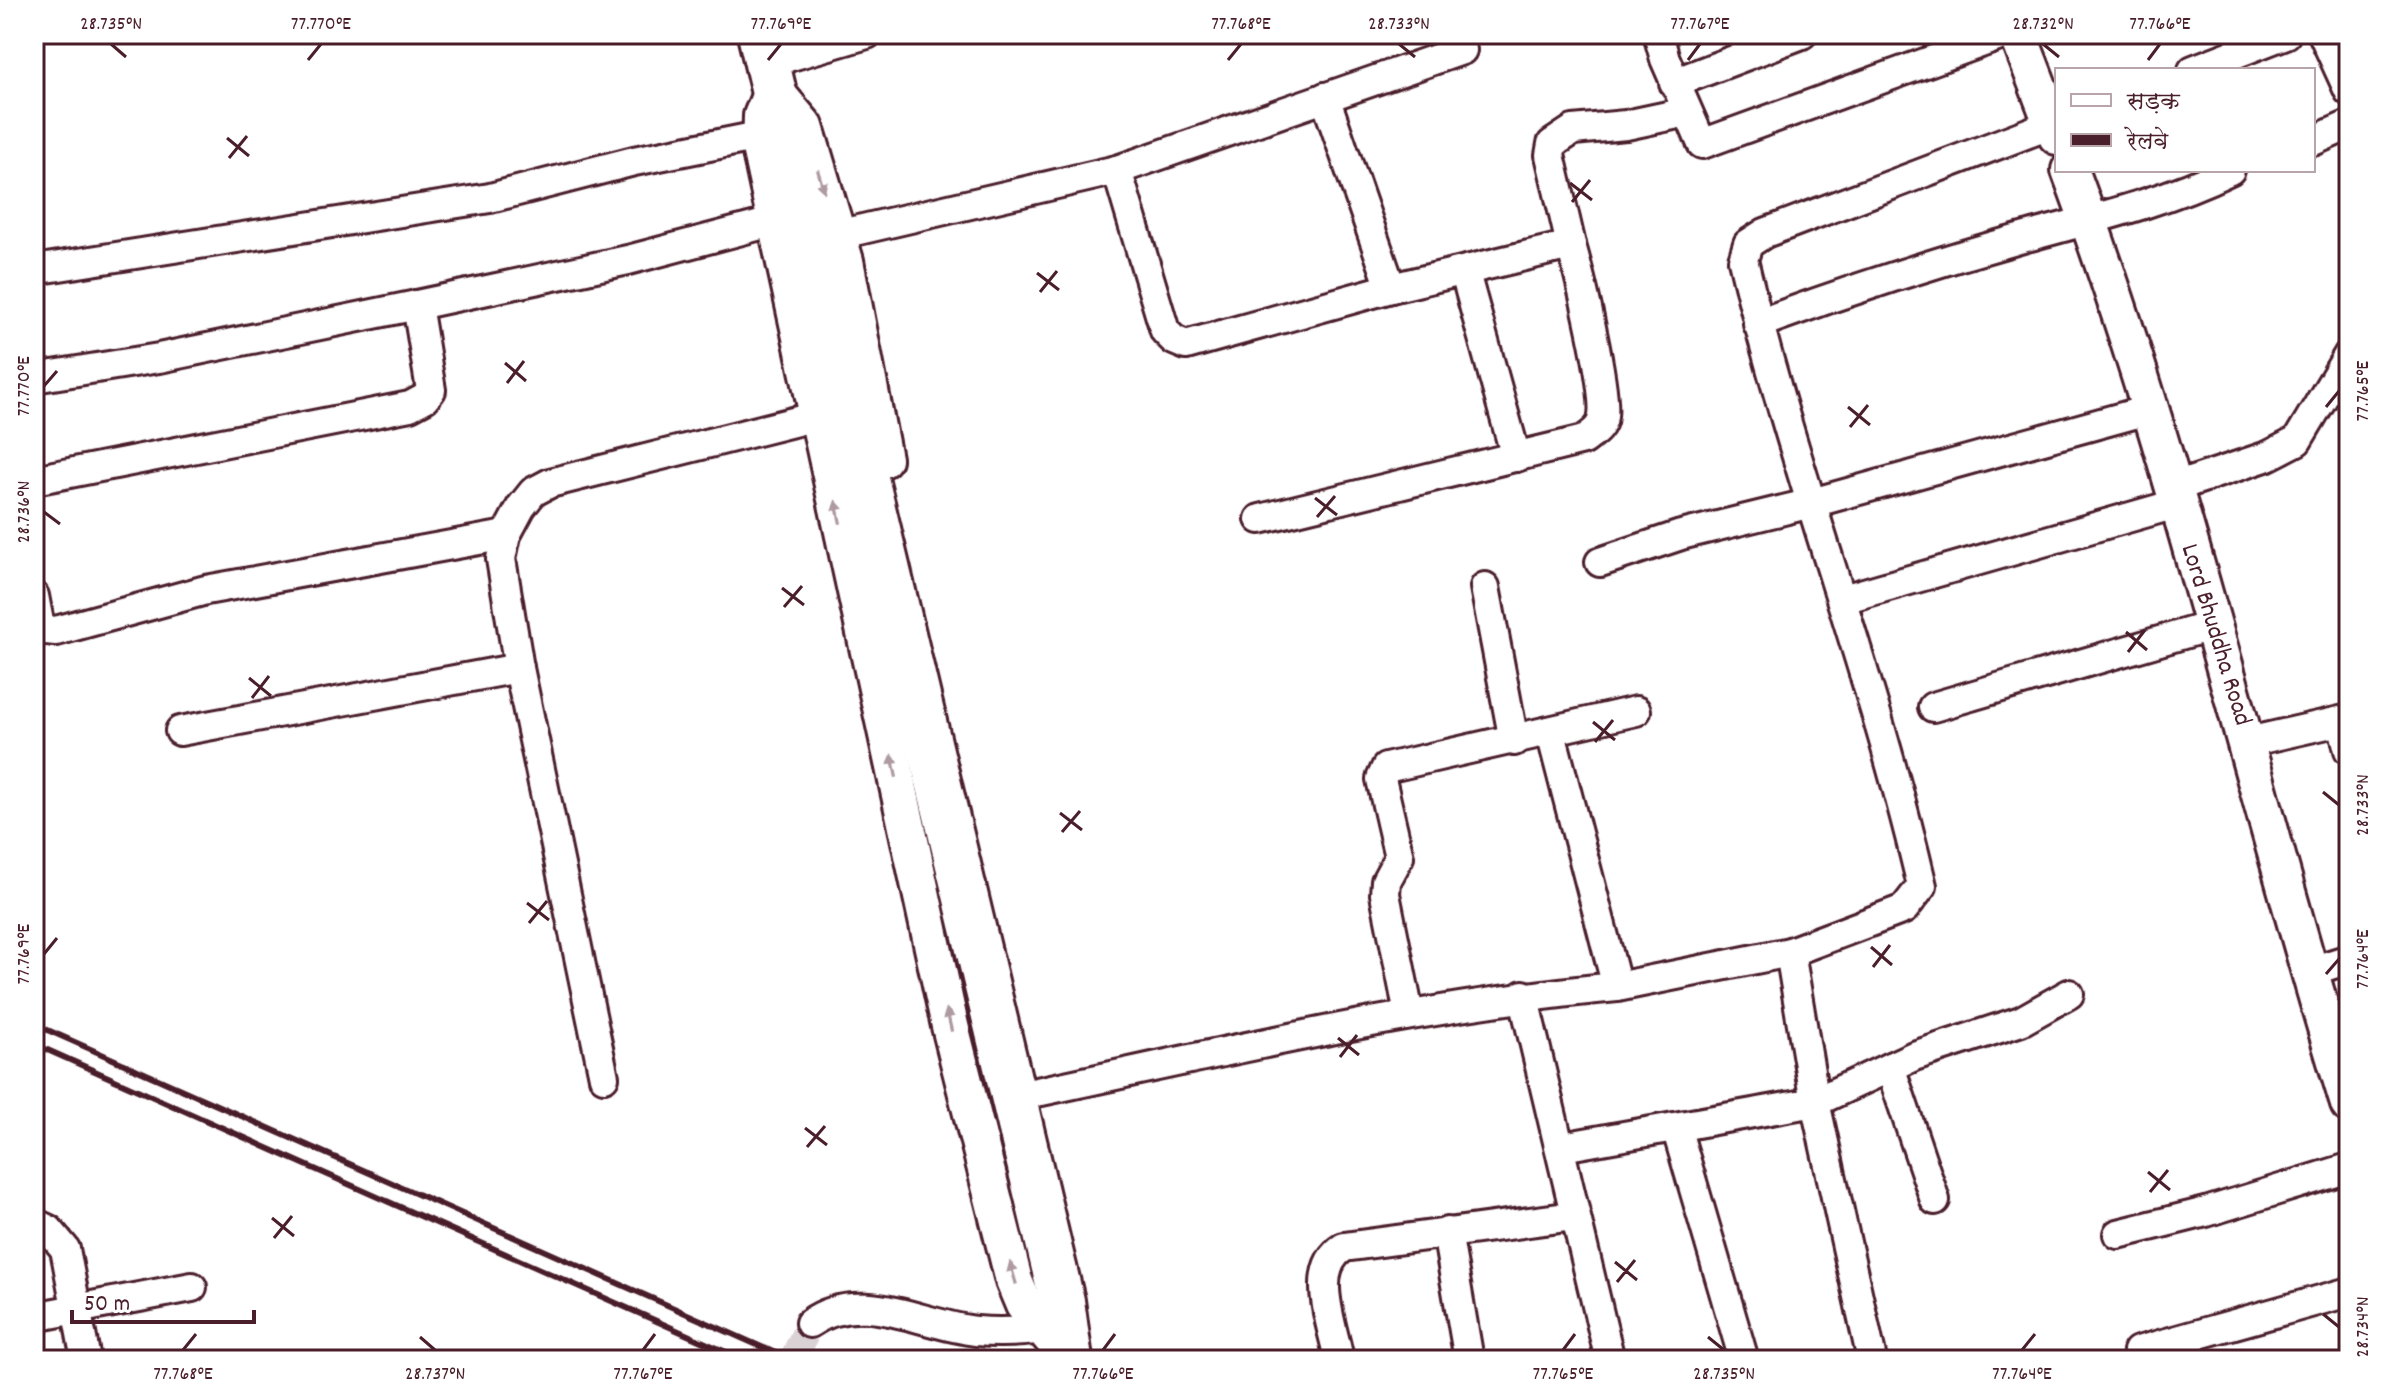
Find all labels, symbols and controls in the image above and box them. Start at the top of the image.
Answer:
text: 28.735°N [80,11,142,39]
text: 77.770°E [291,11,351,39]
text: 77.769°E [751,11,811,39]
text: 77.768°E [1211,11,1271,39]
text: 28.733°N [1368,11,1430,39]
text: 77.767°E [1670,11,1730,39]
text: 28.732°N [2012,11,2074,39]
text: 77.766°E [2129,11,2191,39]
legend [2055,68,2315,172]
text: सड़क [2126,86,2181,120]
text: रेलवे [2123,126,2168,160]
one-way arrow [815,170,828,194]
text: 77.770°E [11,356,39,416]
text: 77.765°E [2350,361,2378,421]
text: 28.736°N [11,481,39,543]
one-way arrow [831,500,844,525]
street label: Lord Bhuddha Road [2170,539,2260,731]
one-way arrow [887,754,900,779]
text: 28.733°N [2350,774,2378,836]
text: 77.769°E [11,924,39,984]
text: 77.764°E [2350,929,2378,989]
one-way arrow [942,1008,955,1033]
one-way arrow [1006,1260,1018,1285]
scale bar [72,1274,254,1324]
text: 50 m [84,1288,130,1322]
text: 28.734°N [2350,1296,2378,1358]
text: 77.768°E [153,1361,213,1389]
text: 28.737°N [405,1361,465,1389]
text: 77.767°E [613,1361,673,1389]
text: 77.766°E [1072,1361,1134,1389]
text: 77.765°E [1533,1361,1593,1389]
text: 28.735°N [1693,1361,1755,1389]
text: 77.764°E [1992,1361,2052,1389]

